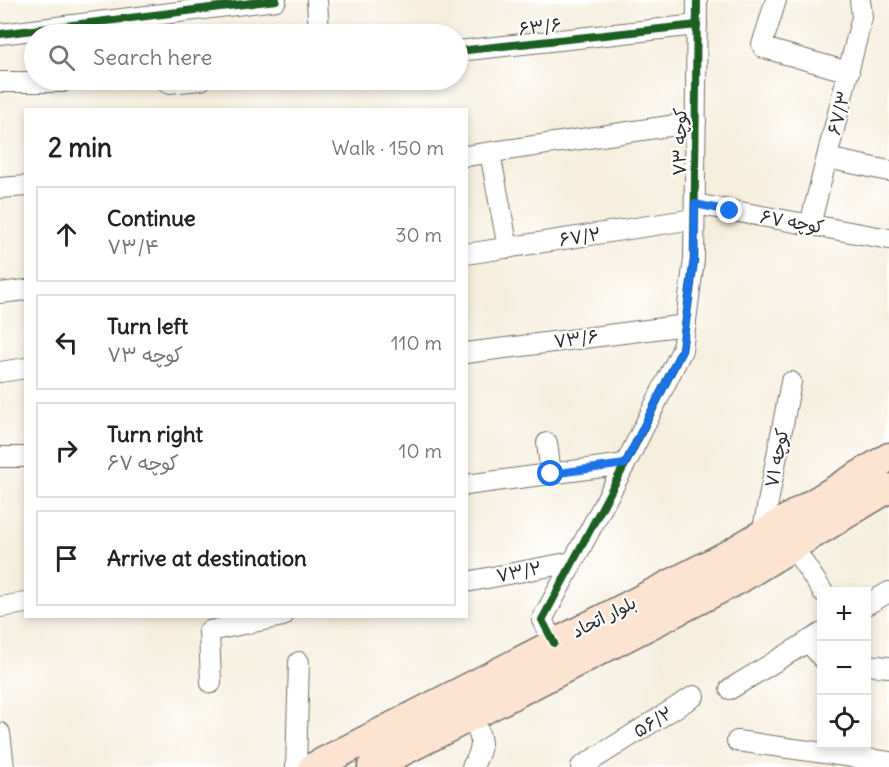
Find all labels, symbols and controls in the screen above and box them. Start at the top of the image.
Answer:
street label: ۶۳/۶ [517,13,563,40]
search box [24,24,468,90]
icon: search [45,41,78,74]
text: Search here [93,43,212,71]
street label: ۶۷/۳ [822,88,855,137]
street label: کوچه ۷۳ [667,107,693,176]
text: 2 min [48,131,112,164]
text: Walk · 150 m [332,135,444,160]
route end [716,197,742,223]
text: Continue [107,204,196,232]
street label: کوچه ۶۷ [758,205,826,239]
icon: ahead [50,218,83,251]
text: 30 m [395,222,442,247]
street label: ۶۷/۲ [557,222,603,251]
text: ۷۳/۴ [107,234,160,259]
text: Turn left [107,312,188,340]
street label: ۷۳/۶ [552,324,600,353]
icon: left [50,326,83,359]
text: 110 m [391,330,442,355]
text: کوچه ۷۳ [107,342,183,367]
text: Turn right [107,420,203,448]
street label: کوچه ۷۱ [759,426,795,490]
icon: right [50,434,83,467]
text: 10 m [399,438,442,463]
text: کوچه ۶۷ [107,450,179,475]
route start [537,460,563,486]
icon: arrive [50,542,83,575]
text: Arrive at destination [107,544,307,572]
street label: ۷۳/۲ [494,556,544,587]
map controls [817,587,871,749]
button: + [817,587,871,641]
street label: بلوار اتحاد [568,591,640,643]
button: − [817,641,871,695]
button: locate [817,695,871,749]
street label: ۵۶/۲ [629,701,677,742]

